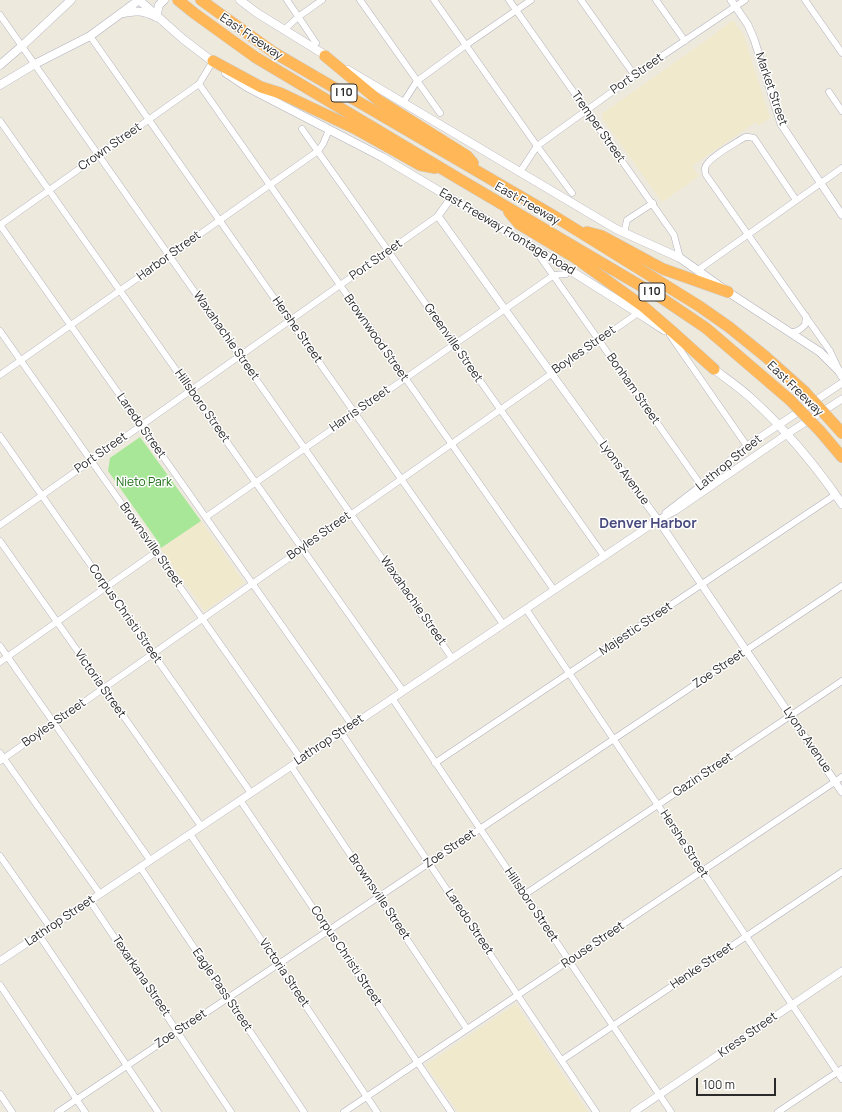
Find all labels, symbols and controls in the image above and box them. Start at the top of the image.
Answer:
street label: East Freeway [217,11,285,63]
street label: Port Street [608,51,666,97]
street label: Market Street [752,51,790,127]
road number: I 10 [331,84,357,102]
street label: Tremper Street [568,89,628,165]
street label: Crown Street [76,120,144,174]
street label: East Freeway [492,180,562,228]
street label: East Freeway Frontage Road [437,186,577,278]
street label: Harbor Street [134,228,204,284]
street label: Port Street [347,237,405,283]
road number: I 10 [639,283,665,301]
street label: Waxahachie Street [190,289,262,383]
street label: Brownwood Street [341,292,411,384]
street label: Hershe Street [269,294,325,366]
street label: Greenville Street [420,301,486,385]
street label: Boyles Street [549,323,619,377]
street label: Bonham Street [603,351,663,427]
street label: East Freeway [764,359,826,419]
street label: Hillsboro Street [171,367,233,445]
street label: Harris Street [327,383,393,435]
street label: Laredo Street [113,391,169,461]
street label: Port Street [72,430,130,476]
street label: Lathrop Street [693,432,765,494]
street label: Lyons Avenue [596,438,652,508]
park label: Nieto Park [116,476,172,490]
street label: Brownsville Street [116,500,186,590]
street label: Boyles Street [284,509,354,563]
district label: Denver Harbor [599,516,697,532]
street label: Waxahachie Street [377,554,449,648]
street label: Corpus Christi Street [85,562,165,666]
street label: Majestic Street [597,599,675,659]
street label: Victoria Street [71,647,129,721]
street label: Zoe Street [690,647,748,691]
street label: Boyles Street [19,696,89,750]
street label: Lyons Avenue [780,705,834,775]
street label: Lathrop Street [291,711,367,769]
street label: Gazin Street [670,750,736,800]
street label: Hershe Street [657,808,711,880]
street label: Zoe Street [421,827,479,871]
street label: Brownsville Street [345,852,413,942]
street label: Hillsboro Street [501,865,561,945]
street label: Laredo Street [442,887,496,957]
street label: Lathrop Street [22,892,98,950]
street label: Corpus Christi Street [307,903,385,1009]
street label: Rouse Street [559,919,627,971]
street label: Texarkana Street [109,933,173,1019]
street label: Victoria Street [256,936,312,1010]
street label: Henke Street [668,940,736,992]
street label: Eagle Pass Street [189,946,255,1034]
street label: Zoe Street [152,1007,210,1051]
street label: Kress Street [716,1009,780,1061]
scale bar [698,1070,778,1096]
text: 100 m [703,1076,735,1093]

